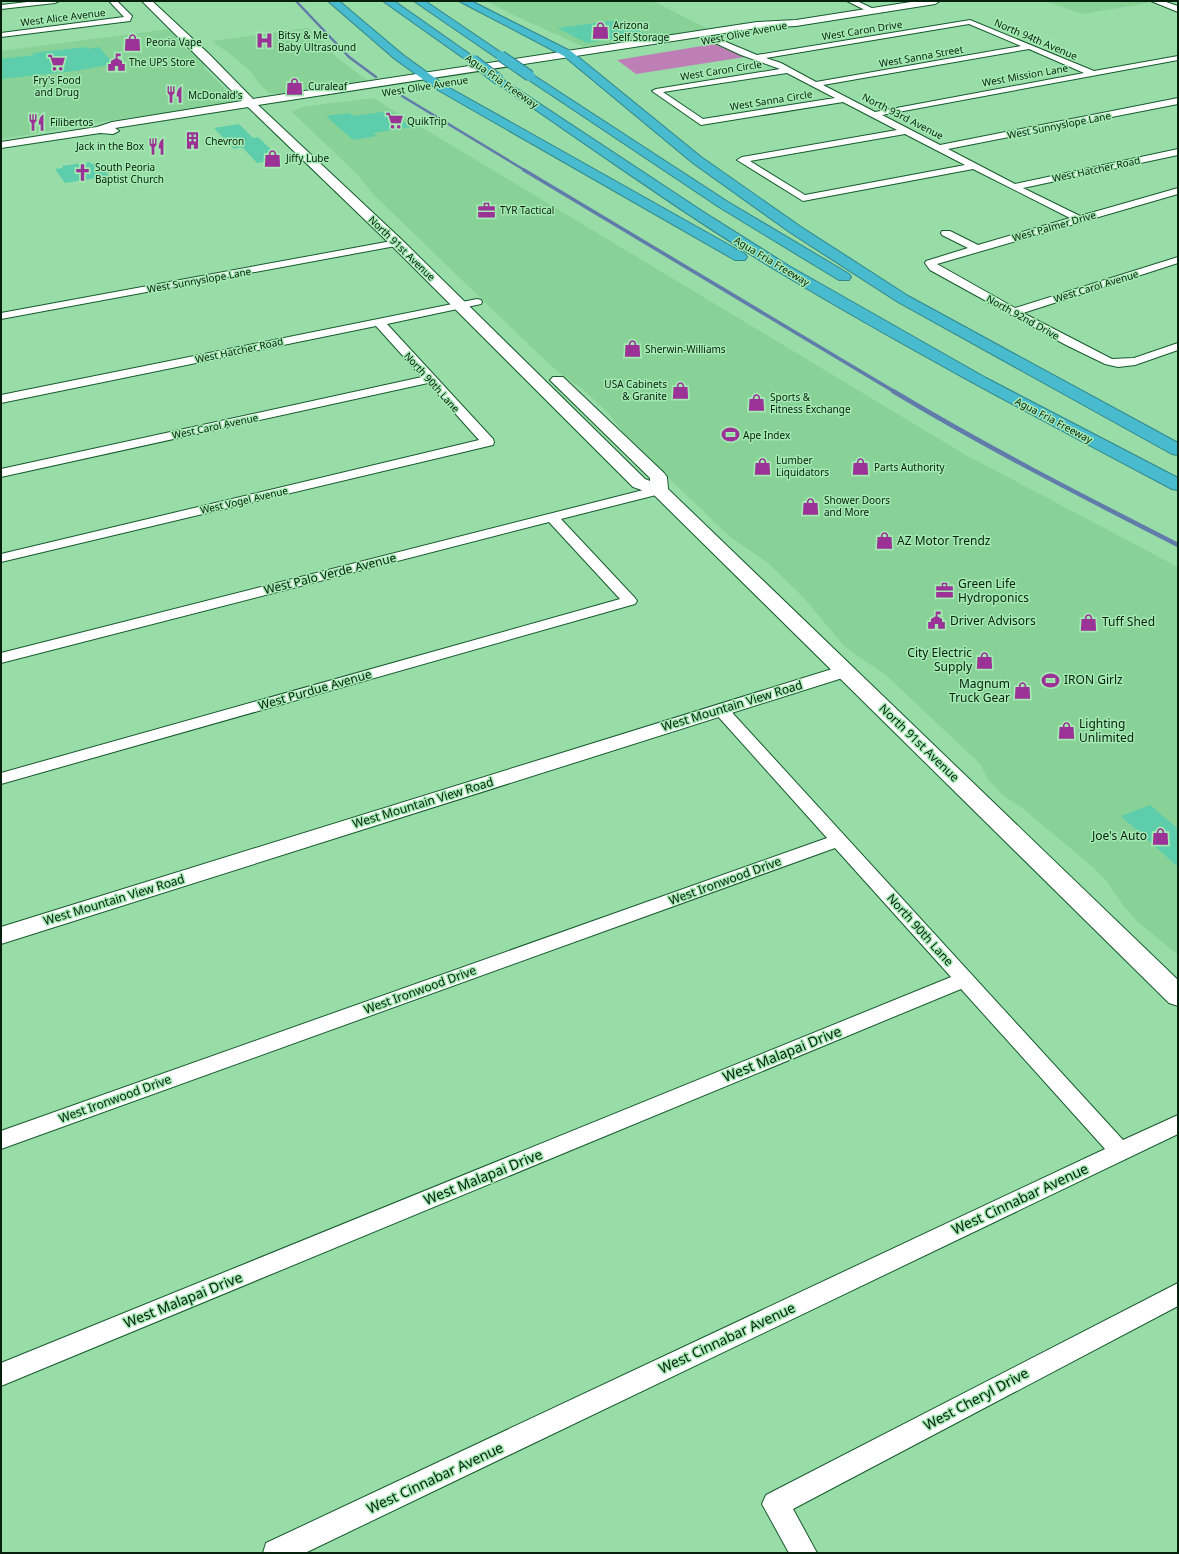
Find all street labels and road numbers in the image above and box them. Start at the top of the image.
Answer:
street label: West Alice Avenue [20,5,107,29]
street label: North 94th Avenue [992,15,1080,63]
street label: West Caron Drive [821,17,904,43]
street label: West Olive Avenue [700,18,788,48]
street label: West Sanna Street [878,42,965,70]
street label: Agua Fria Freeway [463,51,542,112]
street label: West Caron Circle [679,57,763,83]
street label: West Mission Lane [981,60,1069,89]
street label: West Olive Avenue [381,72,469,100]
street label: West Sanna Circle [729,87,814,113]
street label: North 93rd Avenue [860,89,946,143]
street label: West Sunnyslope Lane [1006,108,1112,142]
street label: West Hatcher Road [1051,153,1141,185]
street label: West Palmer Drive [1011,207,1098,245]
street label: North 91st Avenue [366,212,439,284]
street label: Agua Fria Freeway [732,233,813,290]
street label: West Sunnyslope Lane [146,264,252,296]
street label: West Carol Avenue [1052,266,1140,306]
street label: North 92nd Drive [984,291,1062,343]
street label: West Hatcher Road [194,334,284,366]
street label: North 90th Lane [401,349,463,415]
street label: Agua Fria Freeway [1013,394,1096,447]
street label: West Carol Avenue [171,410,260,442]
street label: West Vogel Avenue [199,483,290,517]
street label: West Palo Verde Avenue [262,549,398,598]
street label: West Purdue Avenue [256,665,374,714]
street label: West Mountain View Road [659,676,805,735]
street label: North 91st Avenue [876,700,963,785]
street label: West Mountain View Road [350,773,496,832]
street label: West Ironwood Drive [666,852,784,909]
street label: West Mountain View Road [41,870,187,929]
street label: North 90th Lane [883,890,958,970]
street label: West Ironwood Drive [361,961,479,1018]
street label: West Malapai Drive [720,1021,844,1086]
street label: West Ironwood Drive [56,1070,174,1127]
street label: West Malapai Drive [421,1144,545,1209]
street label: West Cinnabar Avenue [948,1158,1091,1239]
street label: West Malapai Drive [121,1267,245,1332]
street label: West Cinnabar Avenue [655,1297,798,1378]
street label: West Cheryl Drive [920,1363,1032,1434]
street label: West Cinnabar Avenue [363,1437,506,1518]

